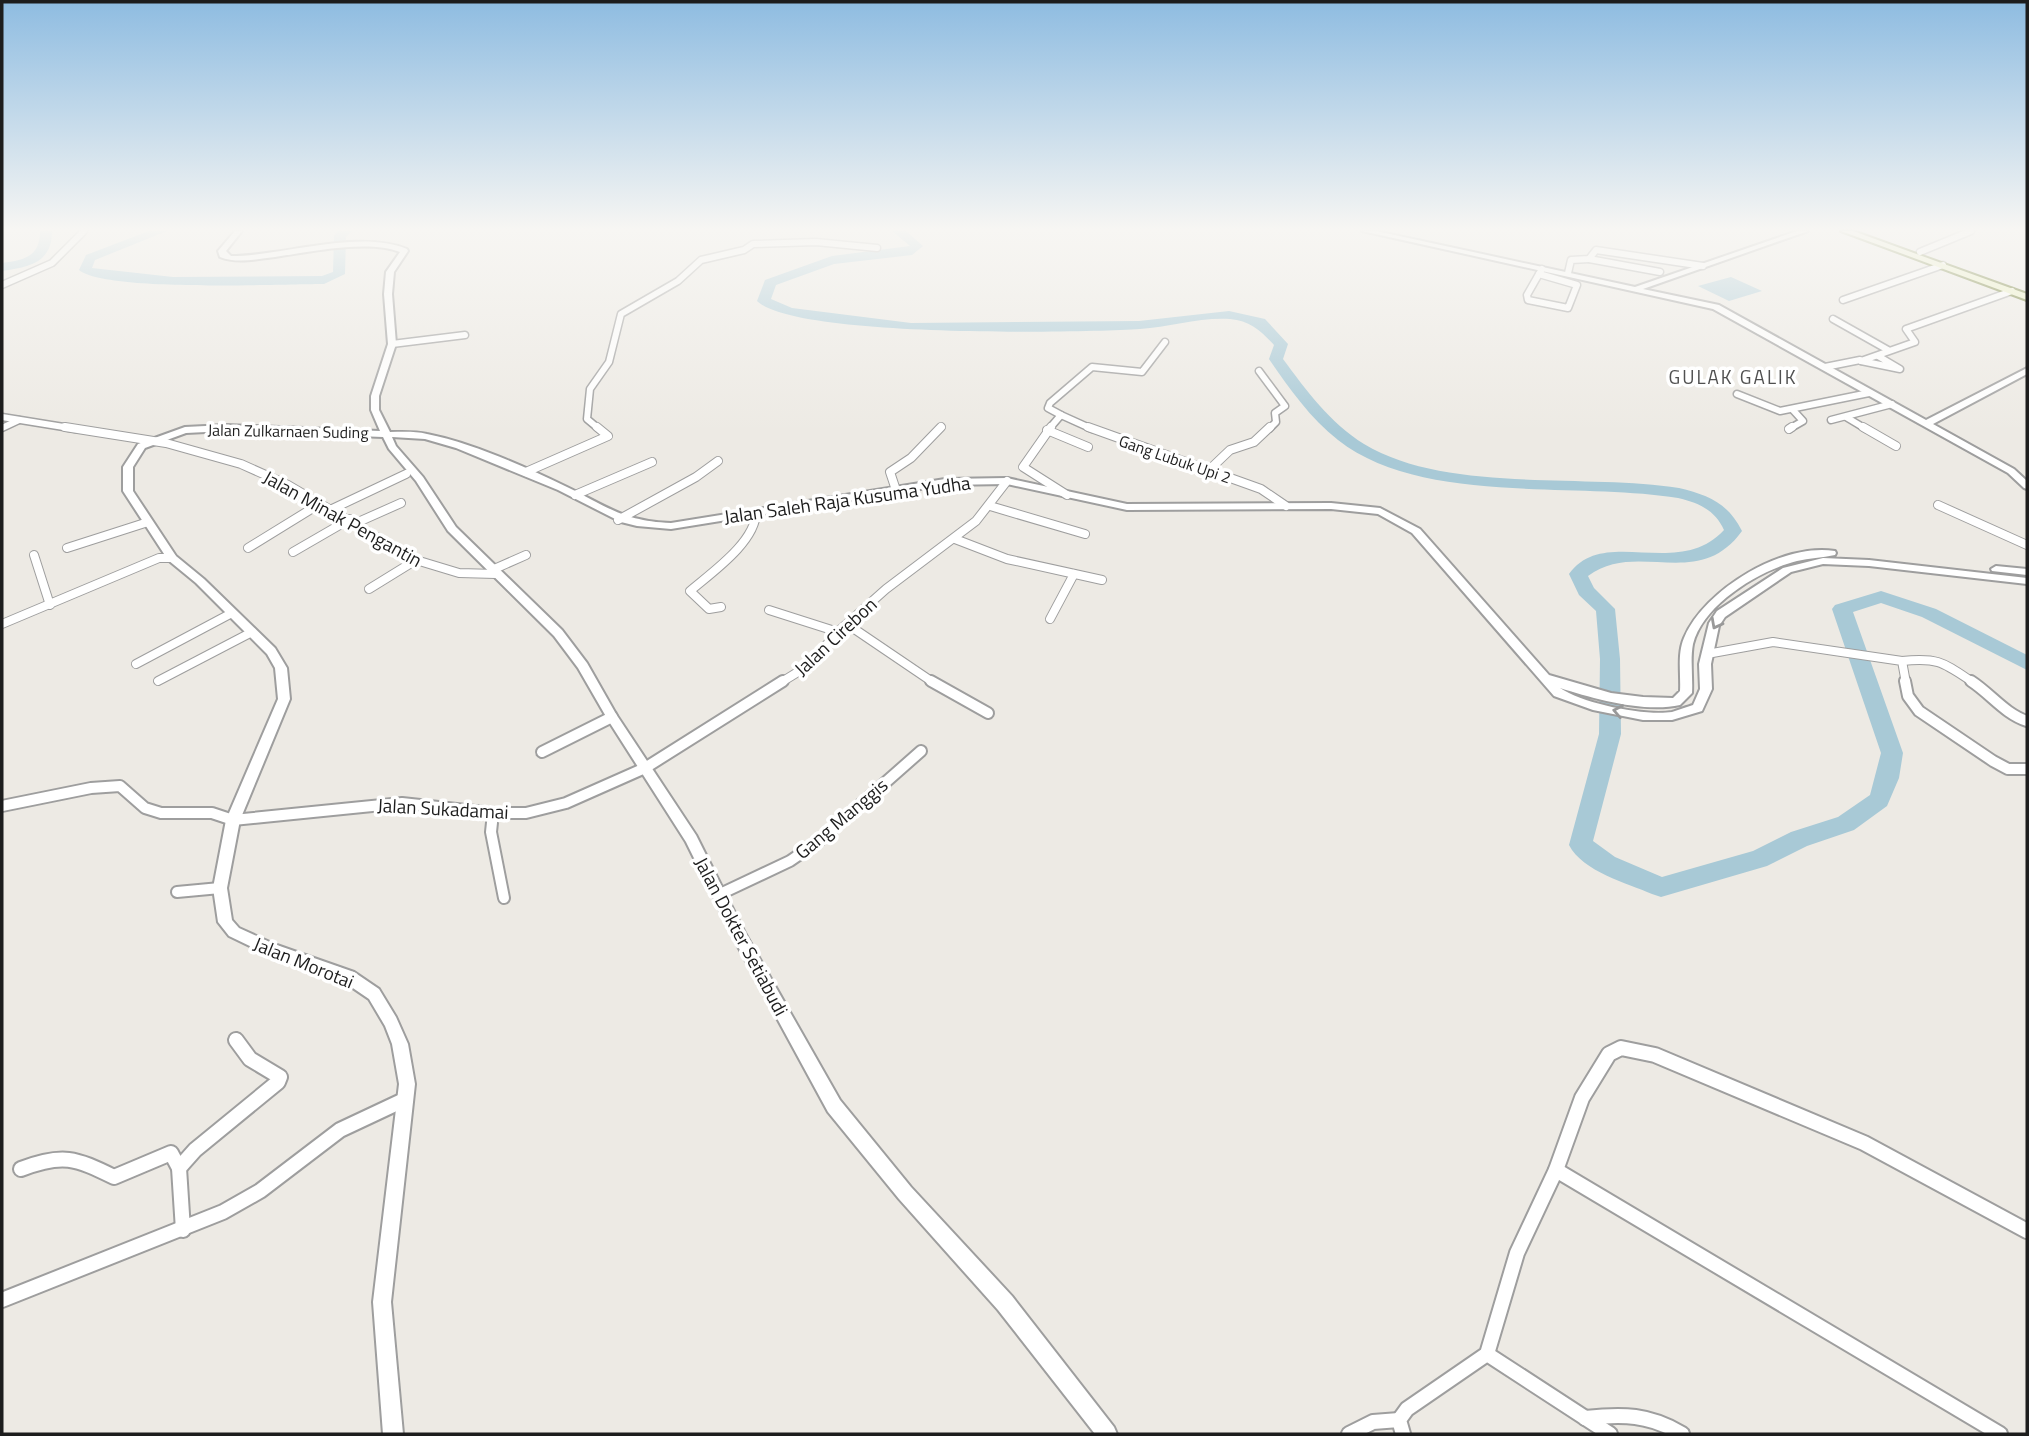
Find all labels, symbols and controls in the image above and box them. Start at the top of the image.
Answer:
district label: GULAK GALIK [1669,362,1797,391]
street label: Jalan Zulkarnaen Suding [207,418,369,444]
street label: Gang Lubuk Upi 2 [1116,429,1234,489]
street label: Jalan Minak Pengantin [258,462,428,574]
street label: Jalan Saleh Raja Kusuma Yudha [722,467,973,531]
street label: Jalan Cirebon [787,590,883,682]
one-way arrow [1711,617,1725,630]
one-way arrow [1612,704,1624,719]
street label: Gang Manggis [788,770,894,866]
street label: Jalan Sukadamai [377,790,509,826]
street label: Jalan Dokter Setiabudi [688,851,796,1021]
street label: Jalan Morotai [249,929,359,995]

